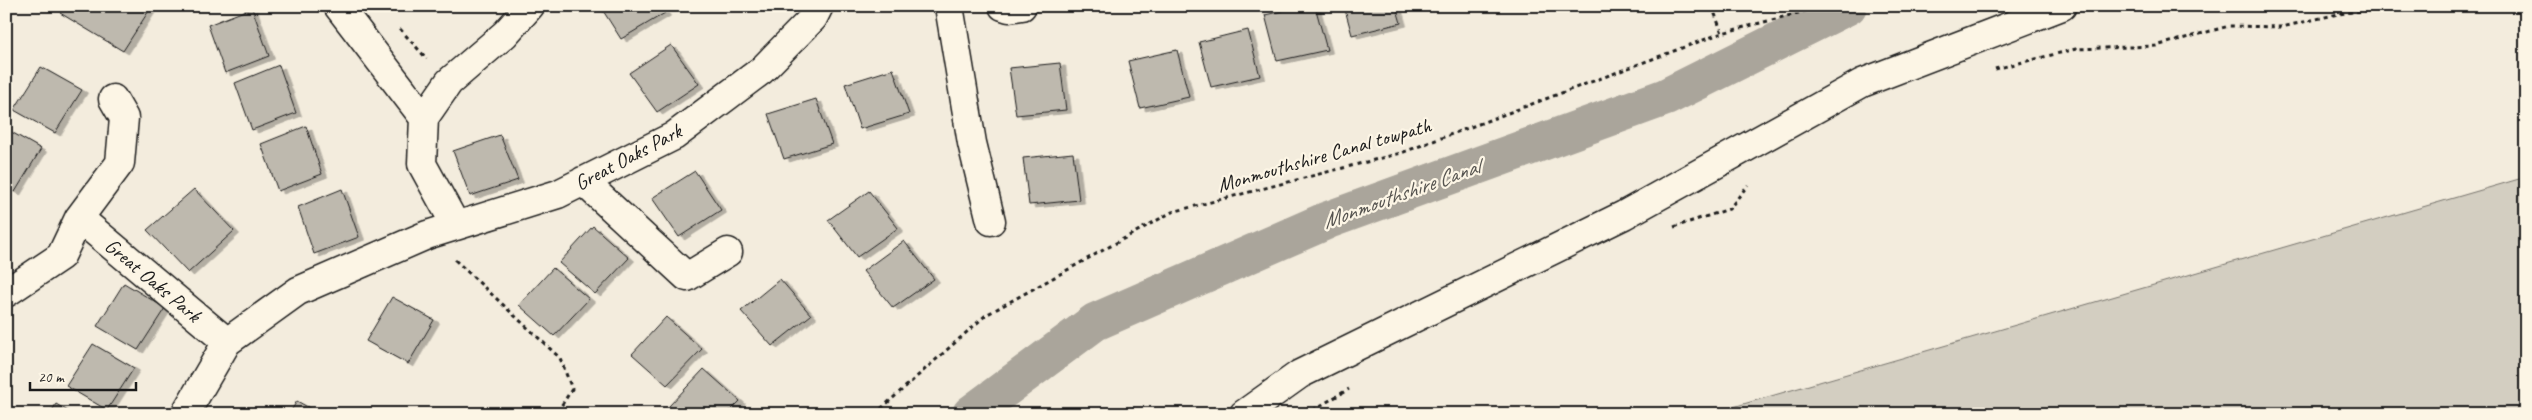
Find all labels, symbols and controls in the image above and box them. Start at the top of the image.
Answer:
street label: Monmouthshire Canal towpath [1215,113,1433,197]
street label: Great Oaks Park [570,117,687,196]
water label: Monmouthshire Canal [1319,153,1483,235]
street label: Great Oaks Park [100,232,207,329]
scale bar [30,360,136,392]
text: 20 m [38,368,65,387]

